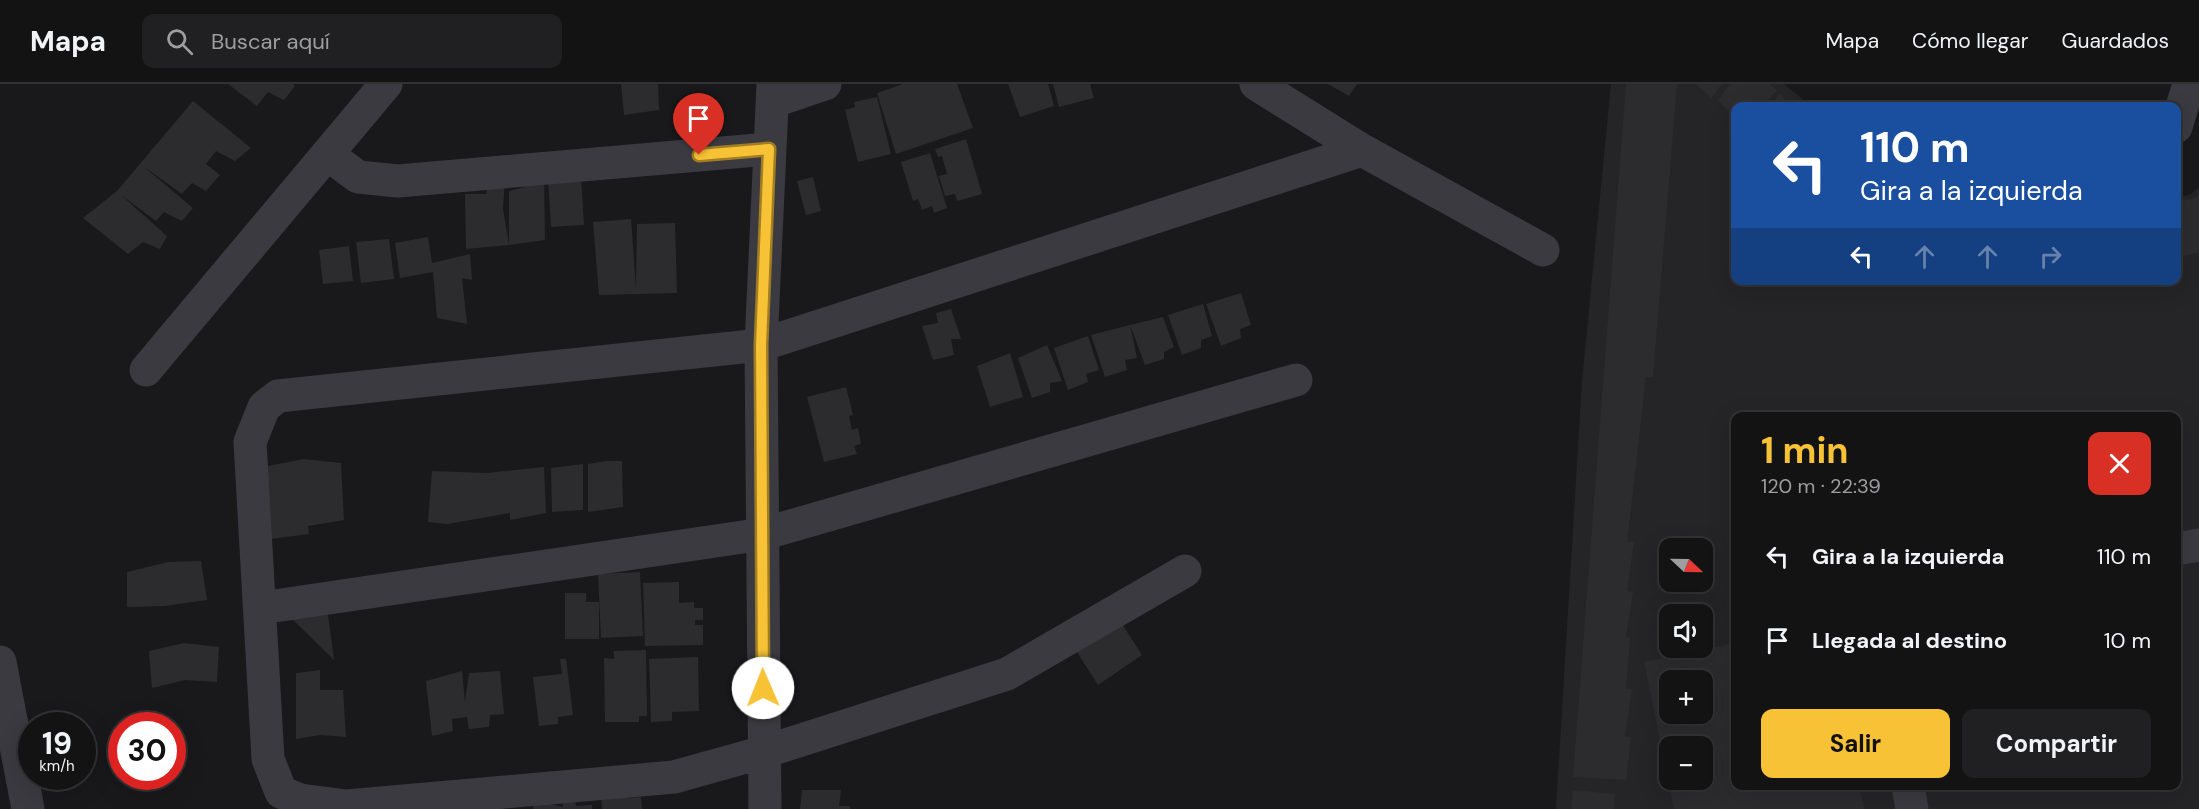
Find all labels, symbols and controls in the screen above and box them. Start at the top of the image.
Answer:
search box [142,14,562,68]
text: Mapa [30,23,106,60]
icon: search [163,25,196,58]
text: Buscar aquí [211,27,330,56]
text: Mapa [1825,27,1879,55]
text: Cómo llegar [1912,27,2029,55]
text: Guardados [2062,27,2169,55]
pin [673,93,724,155]
icon: arrive [682,102,715,135]
text: 110 m [1860,120,1970,175]
icon: left [1761,126,1839,204]
text: Gira a la izquierda [1860,173,2083,208]
icon: left [1845,240,1878,273]
icon: ahead [1908,240,1941,273]
icon: ahead [1971,240,2004,273]
icon: right [2034,240,2067,273]
text: 1 min [1761,427,1849,474]
button: close [2088,432,2151,495]
text: 120 m · 22:39 [1761,473,1881,499]
north arrow [1659,538,1713,592]
map controls [1659,538,1713,790]
icon: left [1761,540,1794,573]
text: Gira a la izquierda [1812,542,2004,571]
text: 110 m [2097,542,2151,571]
button: sound [1659,604,1713,658]
icon: arrive [1761,624,1794,657]
text: Llegada al destino [1812,626,2007,655]
text: 10 m [2104,626,2151,655]
position arrow [731,656,795,720]
button: + [1659,670,1713,724]
button: Salir [1761,709,1950,778]
button: Compartir [1962,709,2151,778]
speed limit sign: 30 [108,712,186,790]
text: 19 [42,724,72,763]
button: − [1659,736,1713,790]
text: km/h [39,756,75,776]

